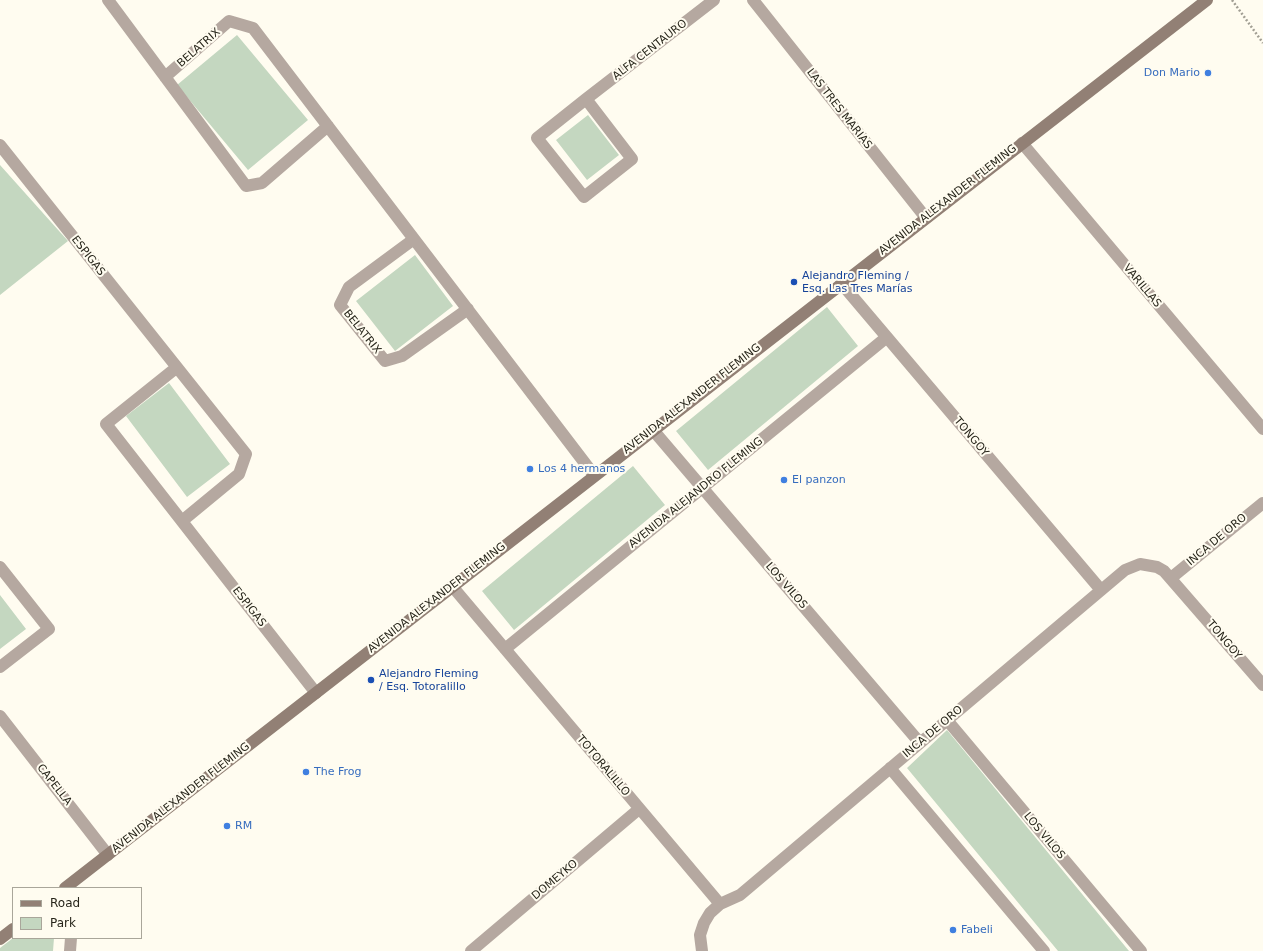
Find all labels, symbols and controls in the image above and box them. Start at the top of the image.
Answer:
street label: ALFA CENTAURO [610,17,690,83]
street label: BELATRIX [175,26,223,70]
street label: LAS TRES MARIAS [803,66,875,152]
place label: Don Mario [1144,66,1200,80]
marker: Don Mario [1203,68,1213,78]
street label: AVENIDA ALEXANDER FLEMING [876,142,1020,258]
street label: ESPIGAS [68,233,108,279]
street label: VARILLAS [1120,262,1164,310]
place label: Alejandro Fleming / Esq. Las Tres Marías [802,269,912,295]
marker: Alejandro Fleming / Esq. Las Tres Marías [789,277,799,287]
street label: BELATRIX [340,307,384,357]
street label: AVENIDA ALEXANDER FLEMING [620,341,764,457]
street label: TONGOY [951,415,991,459]
street label: AVENIDA ALEJANDRO FLEMING [626,435,766,551]
place label: Los 4 hermanos [538,462,625,476]
marker: Los 4 hermanos [525,464,535,474]
place label: El panzon [792,473,846,487]
marker: El panzon [779,475,789,485]
street label: INCA DE ORO [1184,511,1250,569]
street label: AVENIDA ALEXANDER FLEMING [365,540,509,656]
street label: LOS VILOS [762,560,810,612]
street label: ESPIGAS [229,584,269,630]
street label: TONGOY [1204,618,1244,662]
place label: Alejandro Fleming / Esq. Totoralillo [379,667,478,693]
marker: Alejandro Fleming / Esq. Totoralillo [366,675,376,685]
street label: INCA DE ORO [900,703,966,761]
street label: TOTORALILLO [574,733,632,799]
street label: AVENIDA ALEXANDER FLEMING [109,740,253,856]
street label: CAPELLA [34,762,74,808]
place label: The Frog [314,765,361,779]
marker: The Frog [301,767,311,777]
street label: LOS VILOS [1021,810,1067,862]
place label: RM [235,819,252,833]
marker: RM [222,821,232,831]
street label: DOMEYKO [529,857,581,903]
legend [12,887,142,939]
text: Road [50,896,80,910]
text: Park [50,916,76,930]
place label: Fabeli [961,923,993,937]
marker: Fabeli [948,925,958,935]

